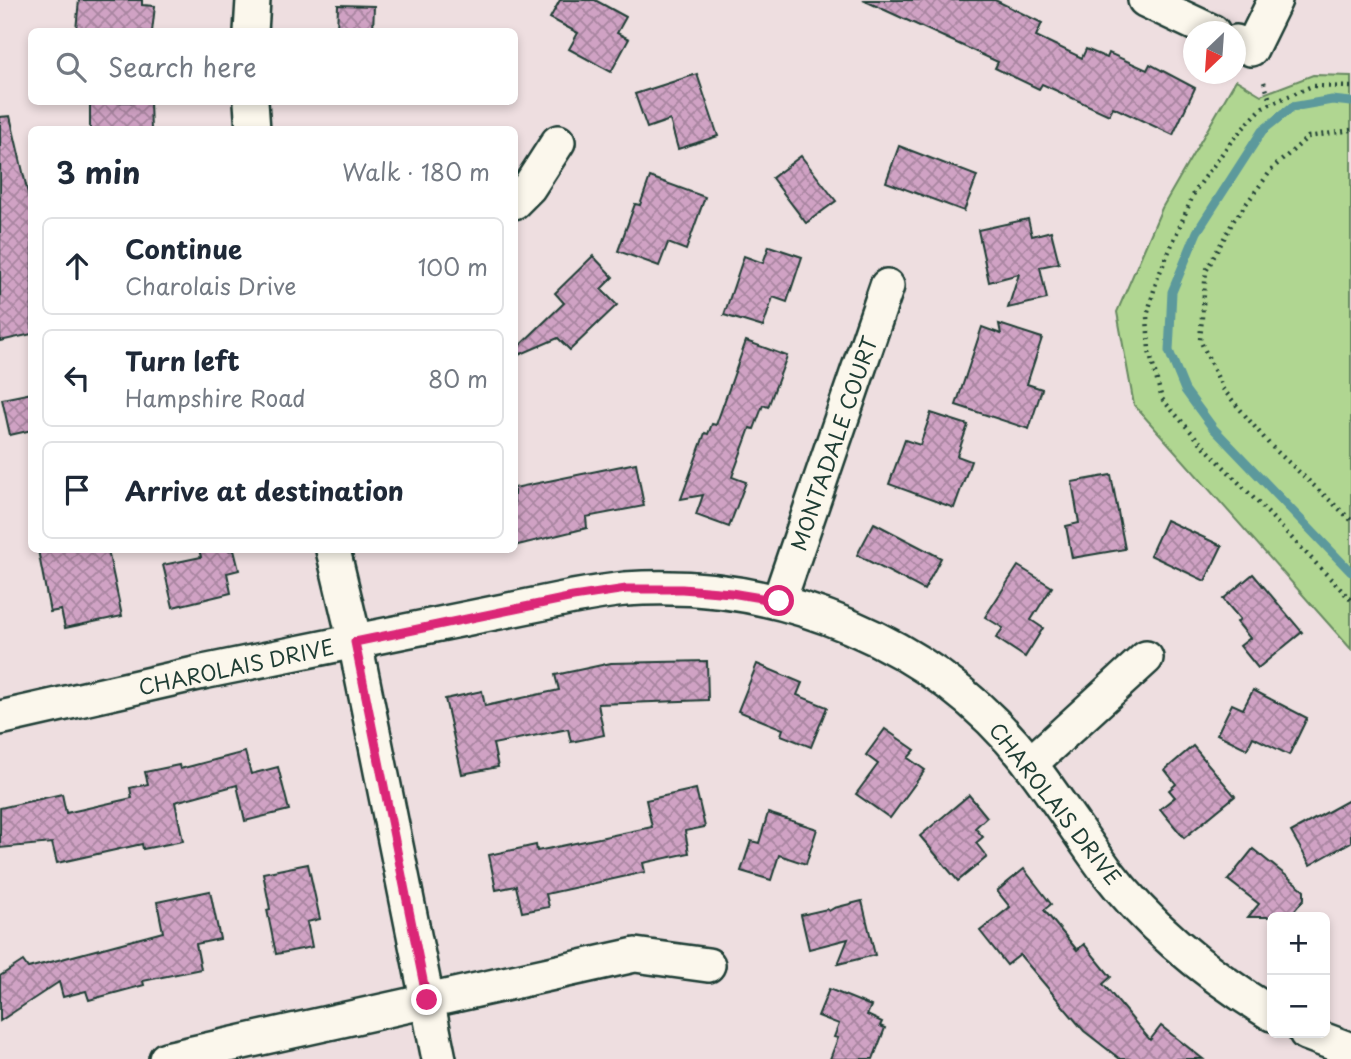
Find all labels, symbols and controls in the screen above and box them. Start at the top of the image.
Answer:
north arrow [1183,21,1246,84]
search box [28,28,518,105]
text: Search here [108,47,257,86]
icon: search [52,48,90,86]
text: 3 min [56,149,141,194]
text: Walk · 180 m [342,154,490,189]
text: Continue [125,229,242,268]
icon: ahead [58,247,96,285]
text: 100 m [418,249,488,284]
text: Charolais Drive [125,268,296,303]
street label: MONTADALE COURT [781,332,885,554]
text: Turn left [125,341,240,380]
icon: left [58,359,96,397]
text: 80 m [428,361,488,396]
text: Hampshire Road [125,380,306,415]
icon: arrive [58,471,96,509]
text: Arrive at destination [125,471,404,510]
route start [763,585,794,616]
street label: CHAROLAIS DRIVE [135,630,337,702]
street label: CHAROLAIS DRIVE [982,715,1130,891]
map controls [1267,912,1330,1038]
button: + [1267,912,1330,975]
button: − [1267,975,1330,1038]
route end [411,984,442,1015]

